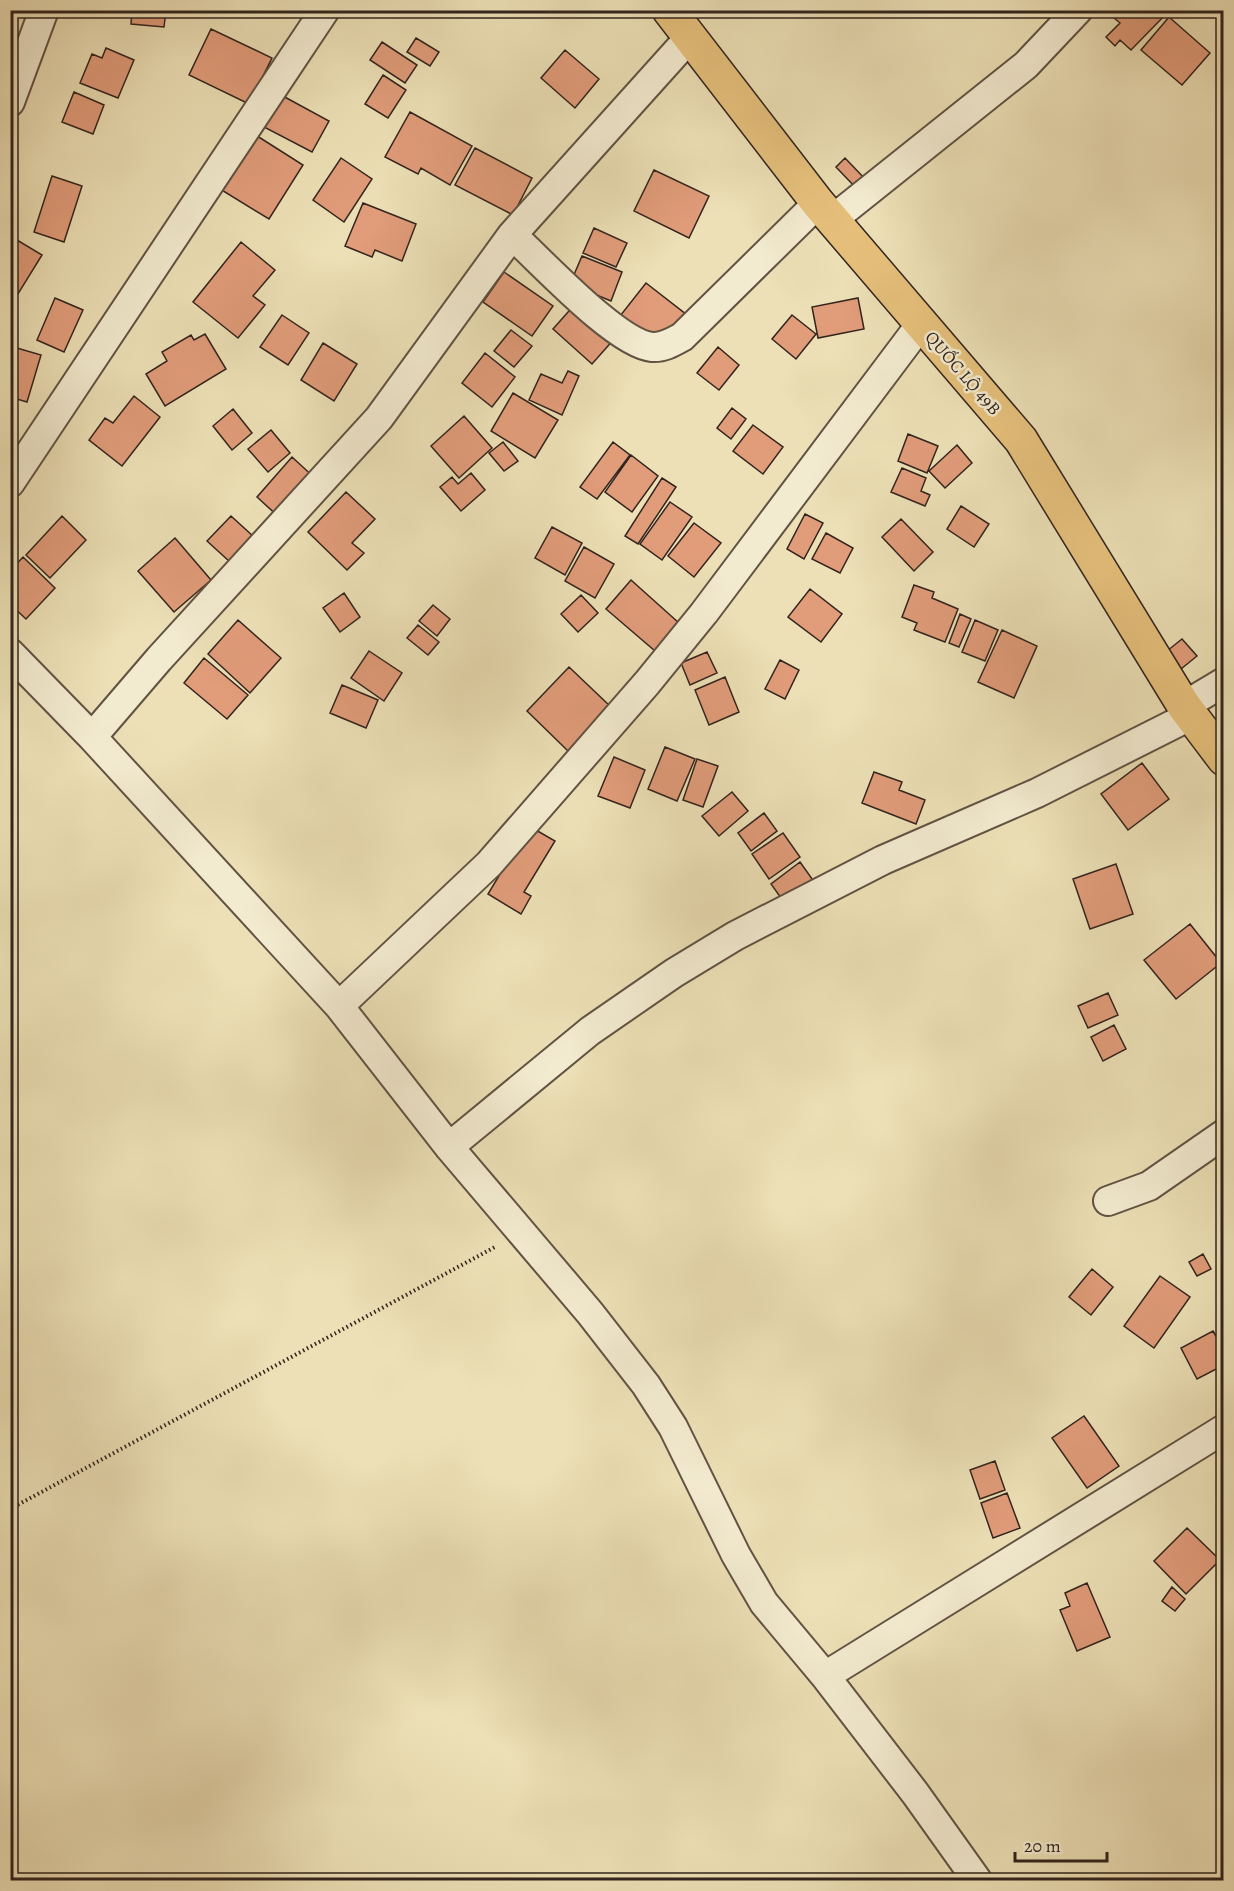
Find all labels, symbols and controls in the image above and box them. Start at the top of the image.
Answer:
street label: QUỐC LỘ 49B [920,326,1006,420]
scale bar [1015,1825,1106,1863]
text: 20 m [1024,1834,1061,1858]

